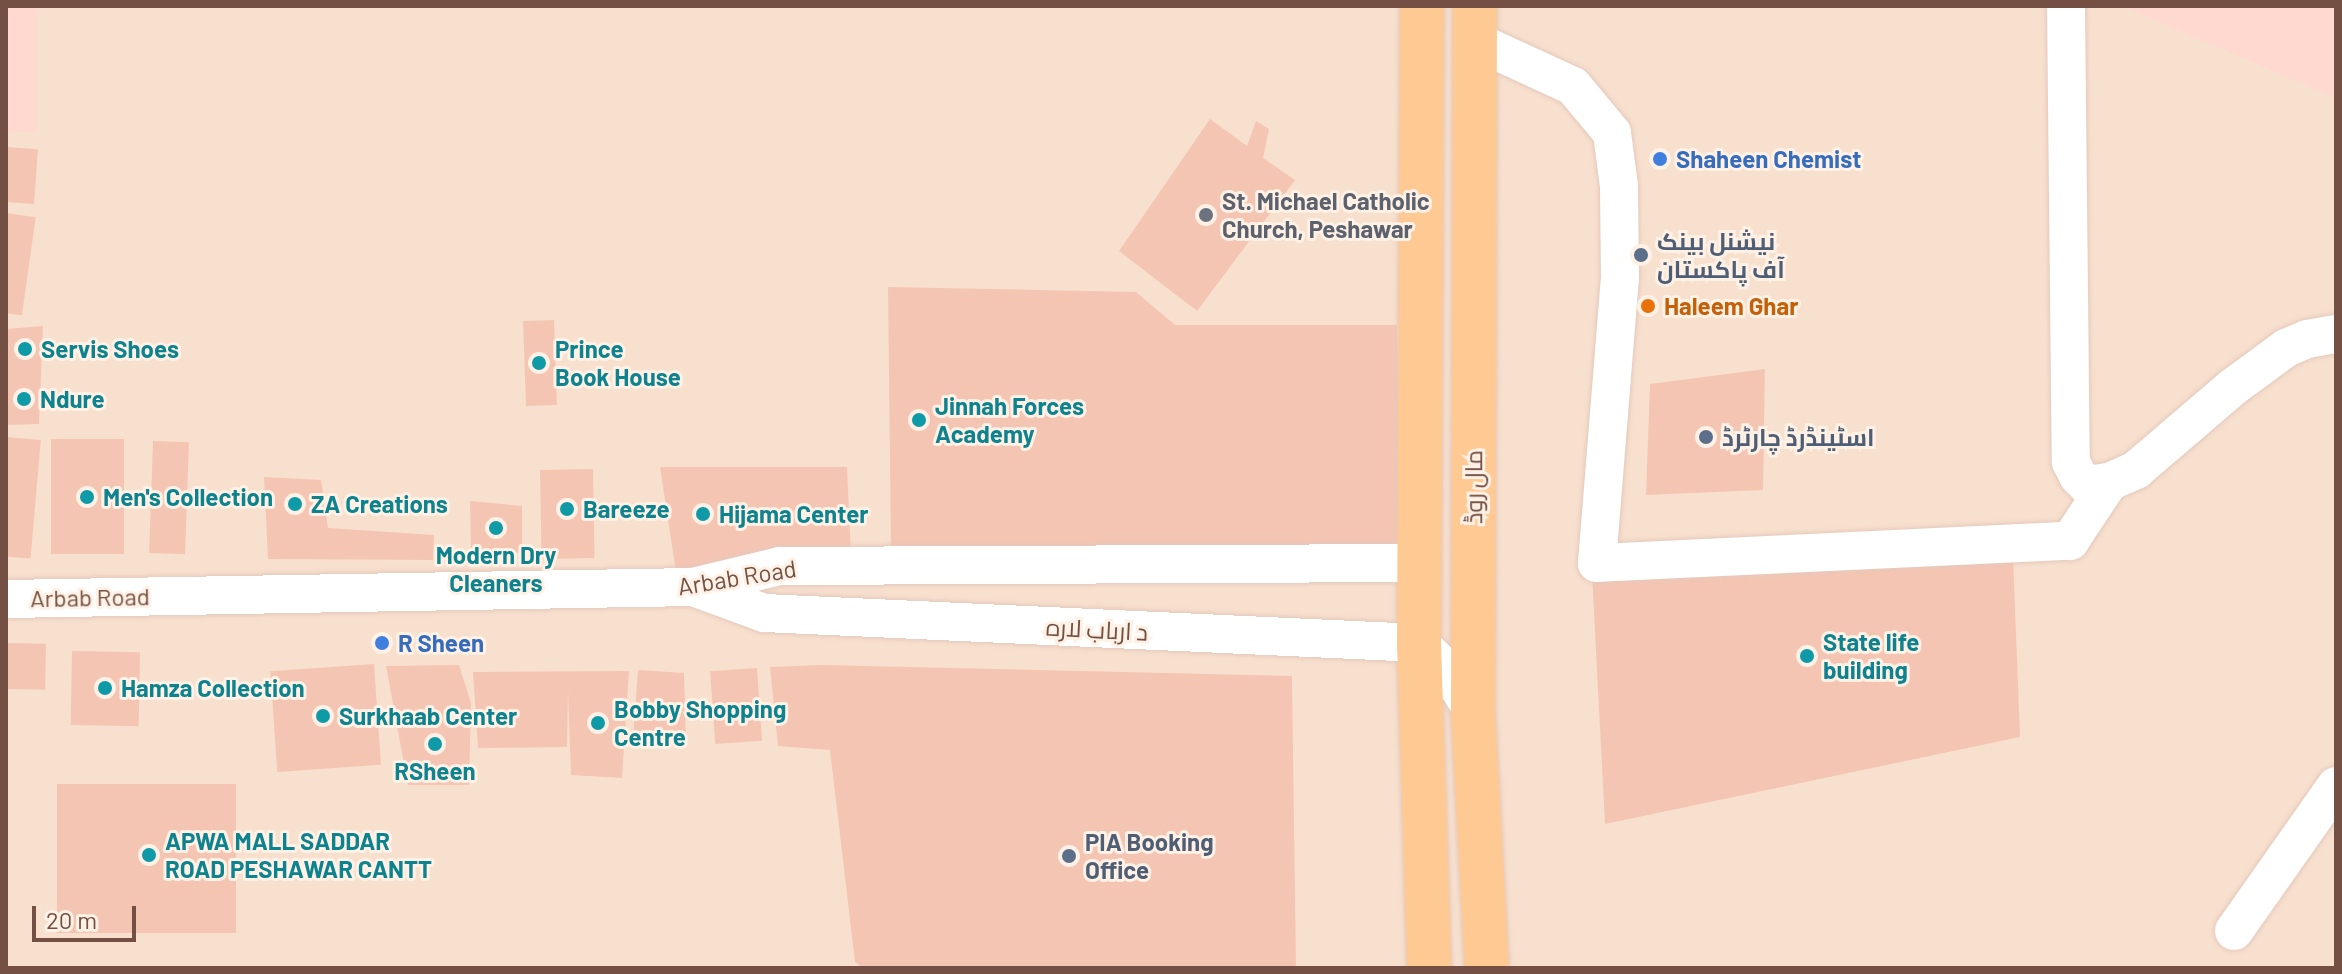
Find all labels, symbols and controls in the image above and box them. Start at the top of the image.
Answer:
place label: Shaheen Chemist [1676,145,1861,173]
marker: Shaheen Chemist [1651,150,1669,168]
place label: St. Michael Catholic Church, Peshawar [1222,187,1430,243]
marker: St. Michael Catholic Church, Peshawar [1197,206,1215,224]
place label: نیشنل بینک آف پاکستان [1657,227,1785,283]
marker: نیشنل بینک آف پاکستان [1632,246,1650,264]
place label: Haleem Ghar [1664,292,1798,320]
marker: Haleem Ghar [1639,297,1657,315]
place label: Servis Shoes [41,335,179,363]
place label: Prince Book House [555,335,681,391]
marker: Servis Shoes [16,340,34,358]
marker: Prince Book House [530,354,548,372]
place label: Ndure [40,385,105,413]
marker: Ndure [15,390,33,408]
place label: Jinnah Forces Academy [935,392,1084,448]
marker: Jinnah Forces Academy [910,411,928,429]
place label: اسٹینڈرڈ چارٹرڈ [1722,423,1874,451]
marker: اسٹینڈرڈ چارٹرڈ [1697,428,1715,446]
street label: مال روڈ [1459,450,1487,524]
place label: Men's Collection [103,483,273,511]
marker: Men's Collection [78,488,96,506]
place label: ZA Creations [311,490,448,518]
marker: ZA Creations [286,495,304,513]
place label: Bareeze [583,495,670,523]
marker: Bareeze [558,500,576,518]
place label: Hijama Center [719,500,868,528]
marker: Hijama Center [694,505,712,523]
marker: Modern Dry Cleaners [487,519,505,537]
place label: Modern Dry Cleaners [436,541,556,597]
street label: Arbab Road [676,553,798,601]
street label: Arbab Road [30,582,150,612]
street label: د ارباب لاره [1045,612,1149,646]
place label: State life building [1823,628,1919,684]
place label: R Sheen [398,629,484,657]
marker: R Sheen [373,634,391,652]
marker: State life building [1798,647,1816,665]
place label: Hamza Collection [121,674,305,702]
marker: Hamza Collection [96,679,114,697]
place label: Bobby Shopping Centre [614,695,786,751]
place label: Surkhaab Center [339,702,517,730]
marker: Surkhaab Center [314,707,332,725]
marker: Bobby Shopping Centre [589,714,607,732]
marker: RSheen [426,735,444,753]
place label: RSheen [394,757,476,785]
place label: APWA MALL SADDAR ROAD PESHAWAR CANTT [165,827,432,883]
place label: PIA Booking Office [1085,828,1214,884]
marker: APWA MALL SADDAR ROAD PESHAWAR CANTT [140,846,158,864]
marker: PIA Booking Office [1060,847,1078,865]
scale bar [36,890,140,940]
text: 20 m [46,905,97,934]

